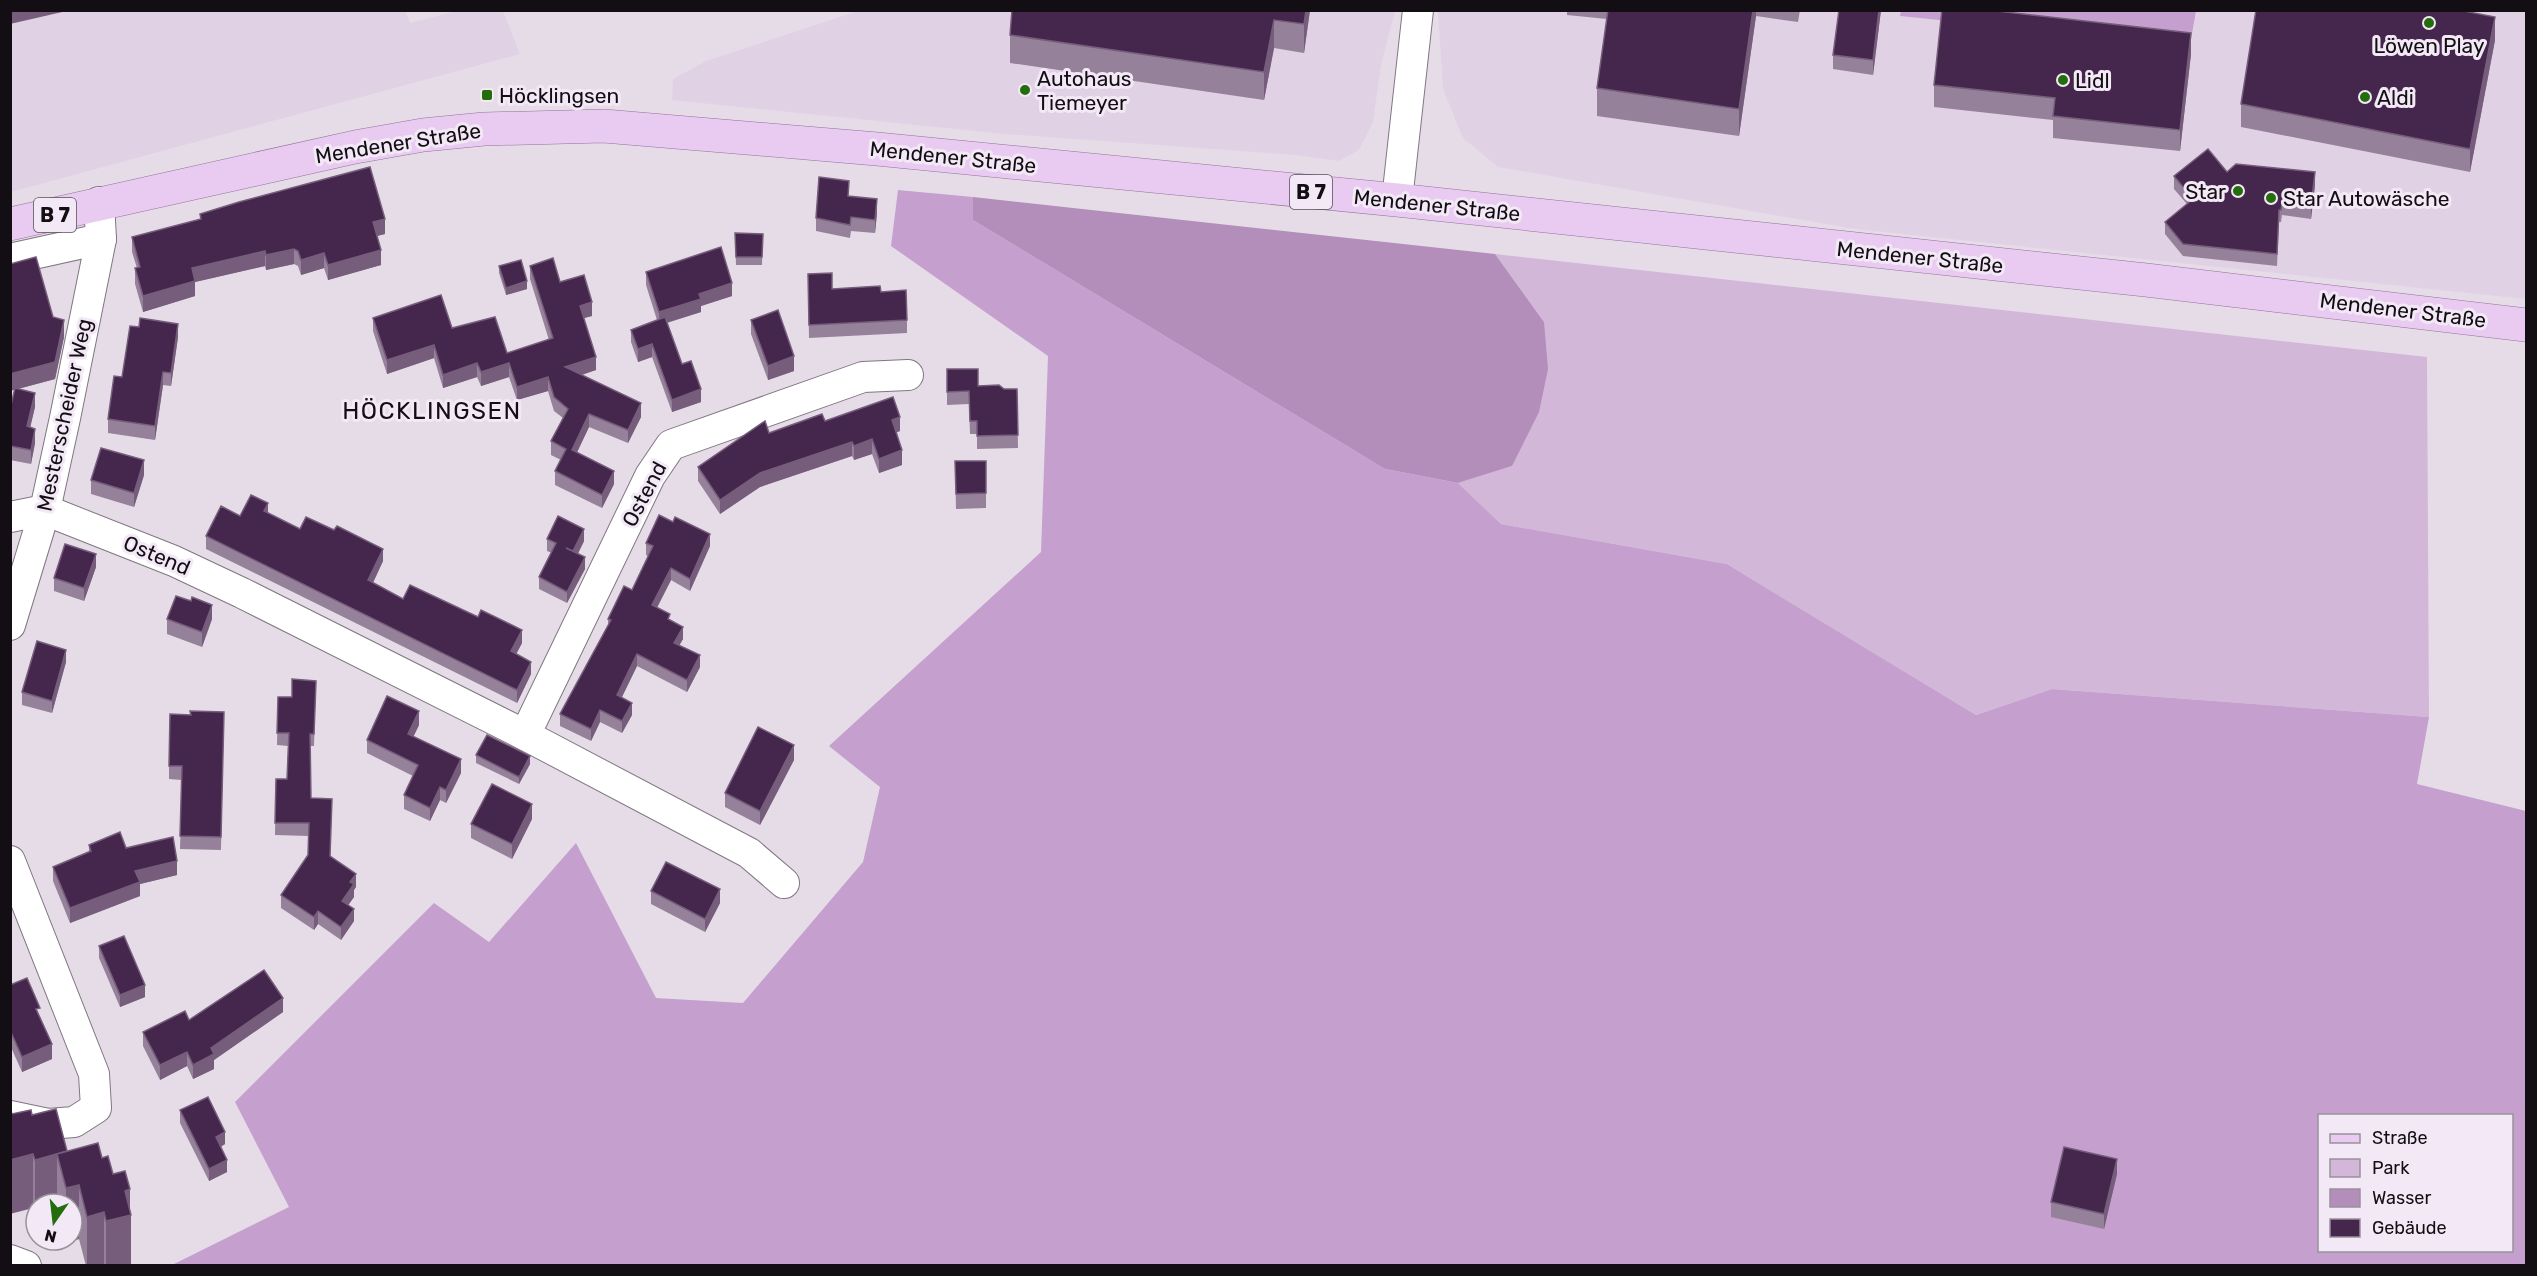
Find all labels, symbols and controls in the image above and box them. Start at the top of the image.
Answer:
marker: Löwen Play [2422,16,2436,30]
place label: Löwen Play [2373,33,2485,58]
place label: Autohaus Tiemeyer [1037,66,1132,115]
place label: Lidl [2075,68,2110,93]
marker: Lidl [2056,73,2070,87]
place label: Höcklingsen [499,83,619,108]
marker: Autohaus Tiemeyer [1018,83,1032,97]
place label: Aldi [2377,85,2414,110]
marker: Höcklingsen [480,88,494,102]
marker: Aldi [2358,90,2372,104]
street label: Mendener Straße [313,118,483,168]
street label: Mendener Straße [868,136,1038,178]
road number: B 7 [1290,175,1332,209]
place label: Star [2185,179,2226,204]
street label: Mendener Straße [1352,184,1522,226]
marker: Star [2231,184,2245,198]
place label: Star Autowäsche [2283,186,2449,211]
marker: Star Autowäsche [2264,191,2278,205]
road number: B 7 [34,198,76,232]
street label: Mendener Straße [1835,236,2005,278]
street label: Mendener Straße [2318,287,2488,333]
street label: Mesterscheider Weg [31,316,97,514]
district label: HÖCKLINGSEN [342,397,522,425]
street label: Ostend [617,457,671,531]
street label: Ostend [120,530,194,580]
legend [2318,1114,2513,1252]
text: Straße [2372,1127,2428,1149]
text: Park [2372,1157,2410,1179]
text: Wasser [2372,1187,2431,1209]
north arrow [24,1192,84,1252]
text: Gebäude [2372,1217,2447,1239]
text: N [43,1225,58,1247]

